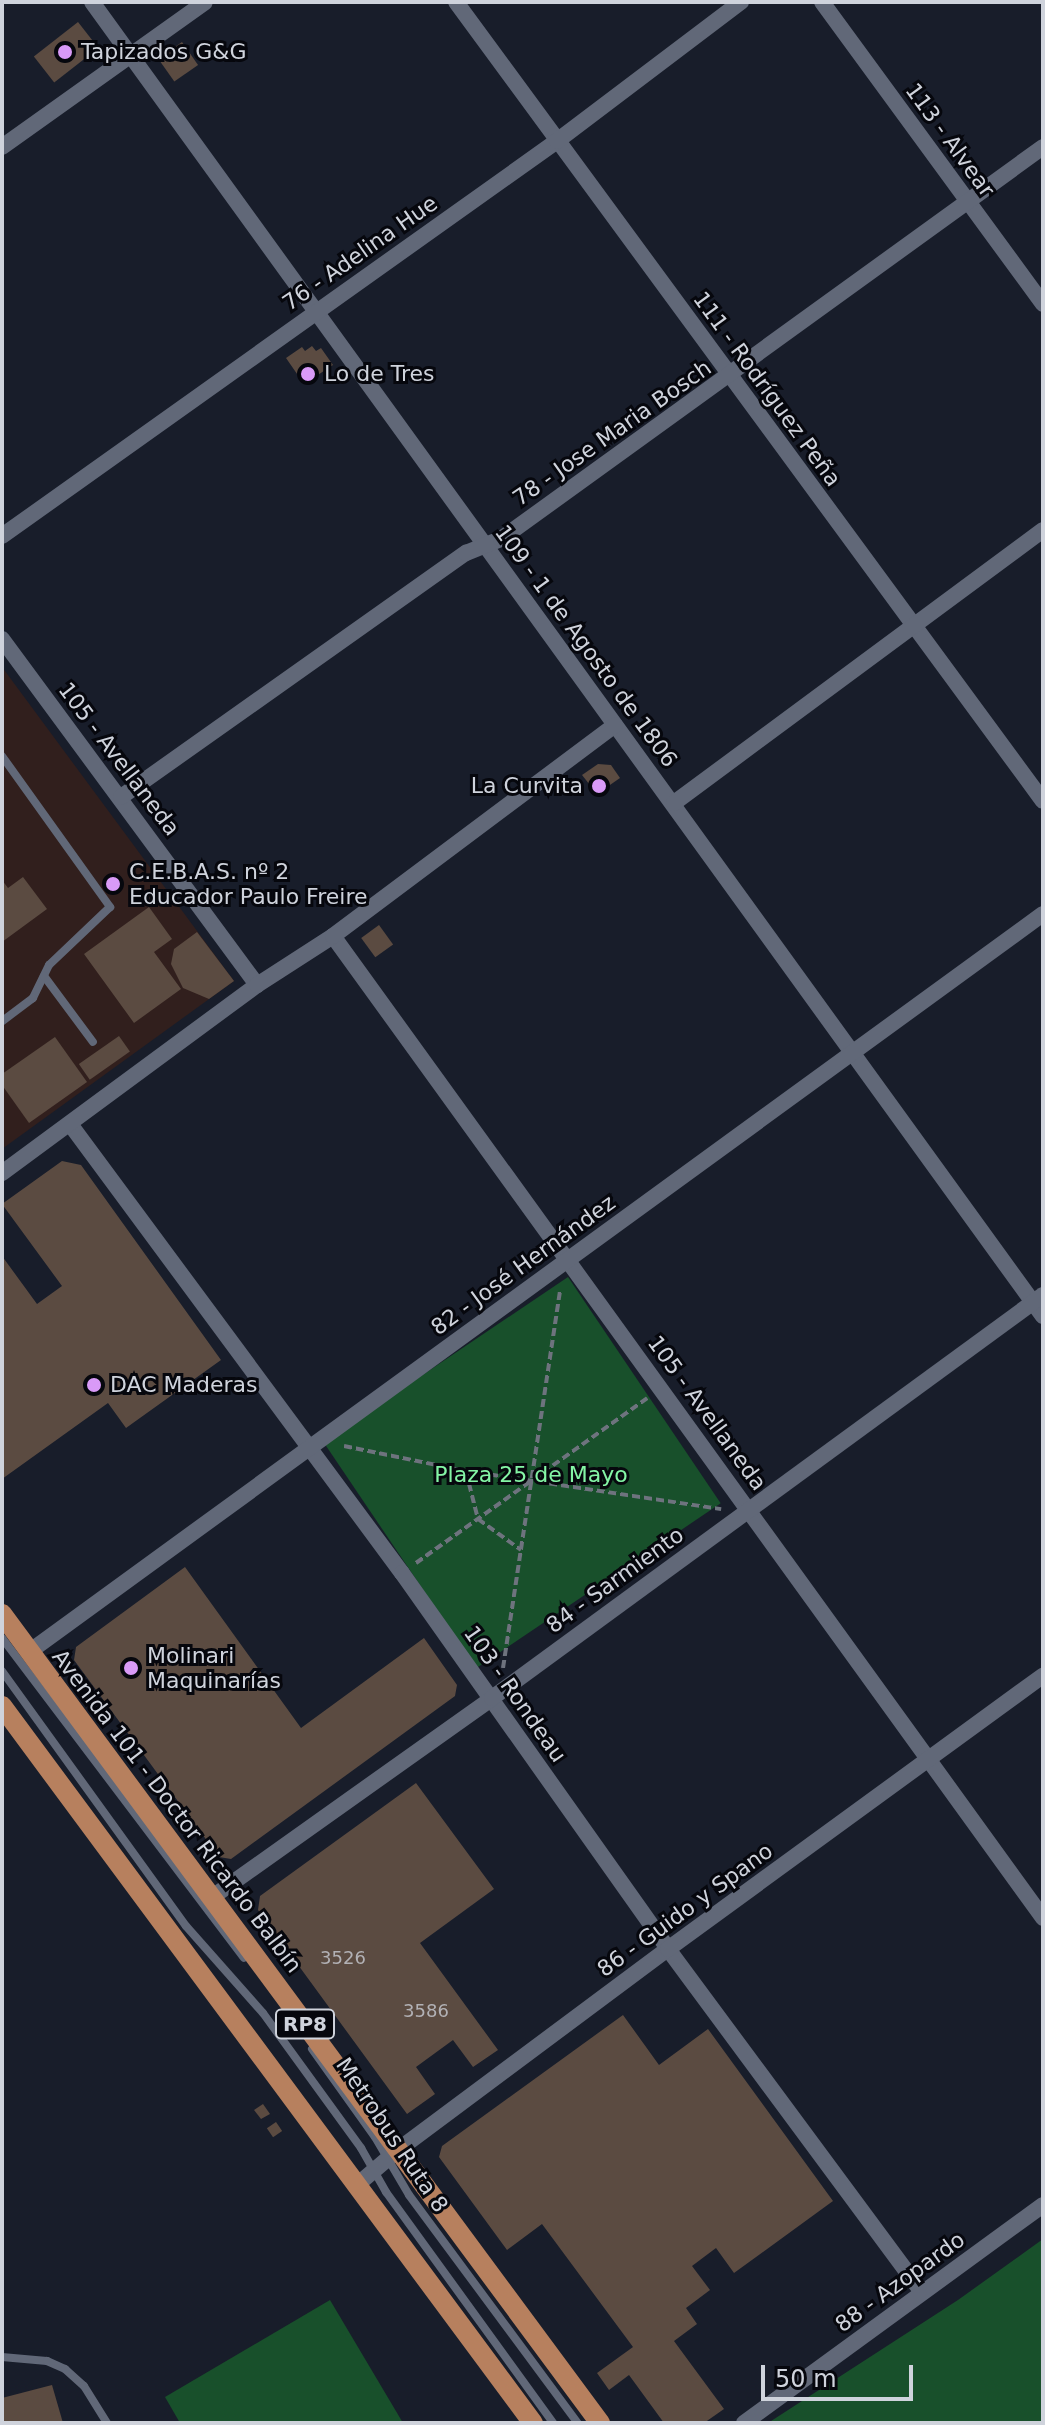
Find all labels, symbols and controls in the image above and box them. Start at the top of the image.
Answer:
place label: Tapizados G&G [81,39,247,65]
marker: Tapizados G&G [56,43,74,61]
street label: 113 - Alvear [900,78,1000,202]
street label: 76 - Adelina Hue [278,190,442,316]
street label: 111 - Rodríguez Peña [687,286,847,492]
street label: 78 - Jose Maria Bosch [508,355,716,511]
place label: Lo de Tres [324,361,435,387]
marker: Lo de Tres [299,365,317,383]
street label: 109 - 1 de Agosto de 1806 [489,520,683,772]
street label: 105 - Avellaneda [53,677,185,841]
place label: La Curvita [471,773,583,799]
marker: La Curvita [590,777,608,795]
place label: C.E.B.A.S. nº 2 Educador Paulo Freire [129,858,367,910]
marker: C.E.B.A.S. nº 2 Educador Paulo Freire [104,875,122,893]
street label: 82 - José Hernández [426,1189,620,1341]
street label: 105 - Avellaneda [642,1330,772,1496]
place label: DAC Maderas [110,1372,258,1398]
marker: DAC Maderas [85,1376,103,1394]
park label: Plaza 25 de Mayo [434,1462,628,1488]
street label: 84 - Sarmiento [541,1521,689,1639]
street label: 103 - Rondeau [458,1621,572,1767]
place label: Molinari Maquinarías [147,1642,281,1694]
street label: Avenida 101 - Doctor Ricardo Balbín [47,1644,307,1978]
marker: Molinari Maquinarías [122,1659,140,1677]
street label: 86 - Guido y Spano [592,1838,778,1982]
house number: 3526 [320,1947,366,1969]
house number: 3586 [403,2000,449,2022]
road number: RP8 [275,2008,335,2040]
street label: Metrobus Ruta 8 [330,2053,454,2217]
street label: 88 - Azopardo [830,2226,970,2338]
scale bar [765,2349,917,2399]
text: 50 m [775,2365,837,2393]

